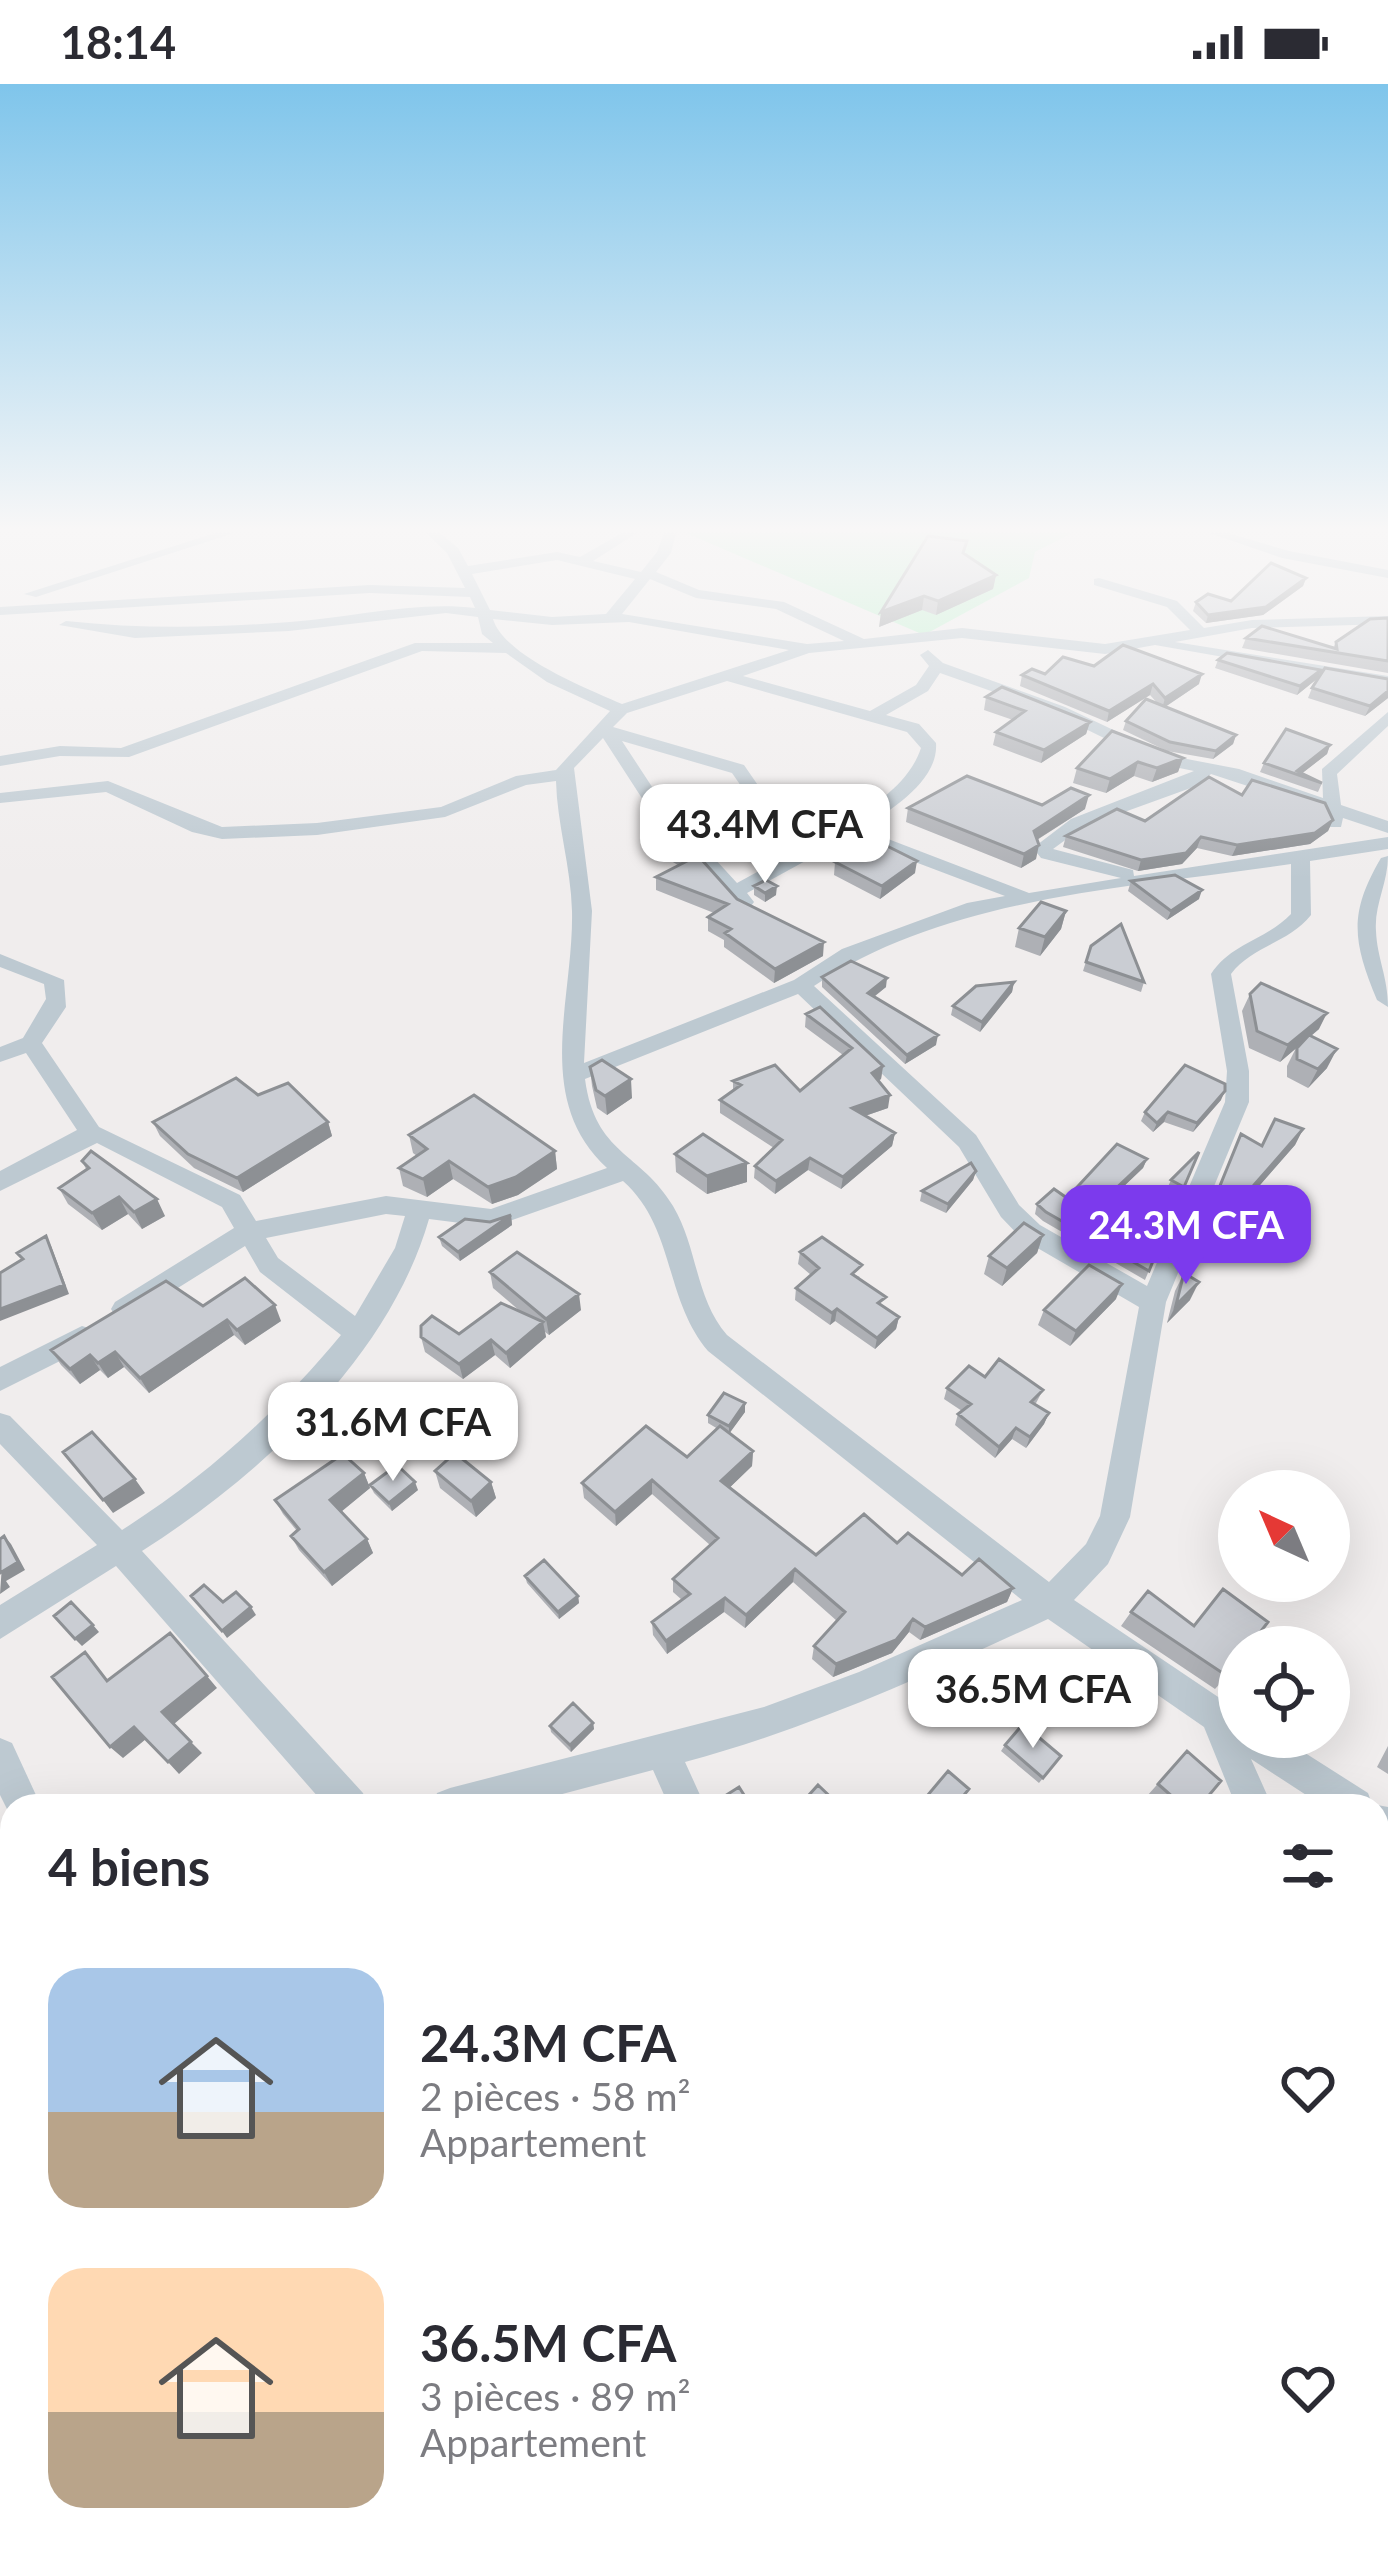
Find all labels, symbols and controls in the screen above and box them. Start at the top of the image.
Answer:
text: 18:14 [60,15,176,69]
pin: 43.4M CFA [628,784,902,886]
text: 43.4M CFA [667,800,863,846]
pin: 24.3M CFA [1049,1185,1323,1287]
text: 24.3M CFA [1088,1201,1284,1247]
pin: 31.6M CFA [256,1382,530,1484]
text: 31.6M CFA [295,1398,491,1444]
north arrow [1218,1470,1350,1602]
map controls [1218,1470,1350,1758]
button: locate [1218,1626,1350,1758]
pin: 36.5M CFA [896,1649,1170,1751]
text: 36.5M CFA [935,1665,1131,1711]
icon: filters [1275,1833,1341,1899]
text: 4 biens [48,1836,210,1897]
text: 24.3M CFA [420,2012,676,2073]
icon: home [144,2016,288,2160]
icon: heart [1275,2055,1341,2121]
text: 2 pièces · 58 m² [420,2073,691,2119]
text: Appartement [420,2119,646,2165]
text: 36.5M CFA [420,2312,676,2373]
icon: home [144,2316,288,2460]
icon: heart [1275,2355,1341,2421]
text: 3 pièces · 89 m² [420,2373,691,2419]
text: Appartement [420,2419,646,2465]

